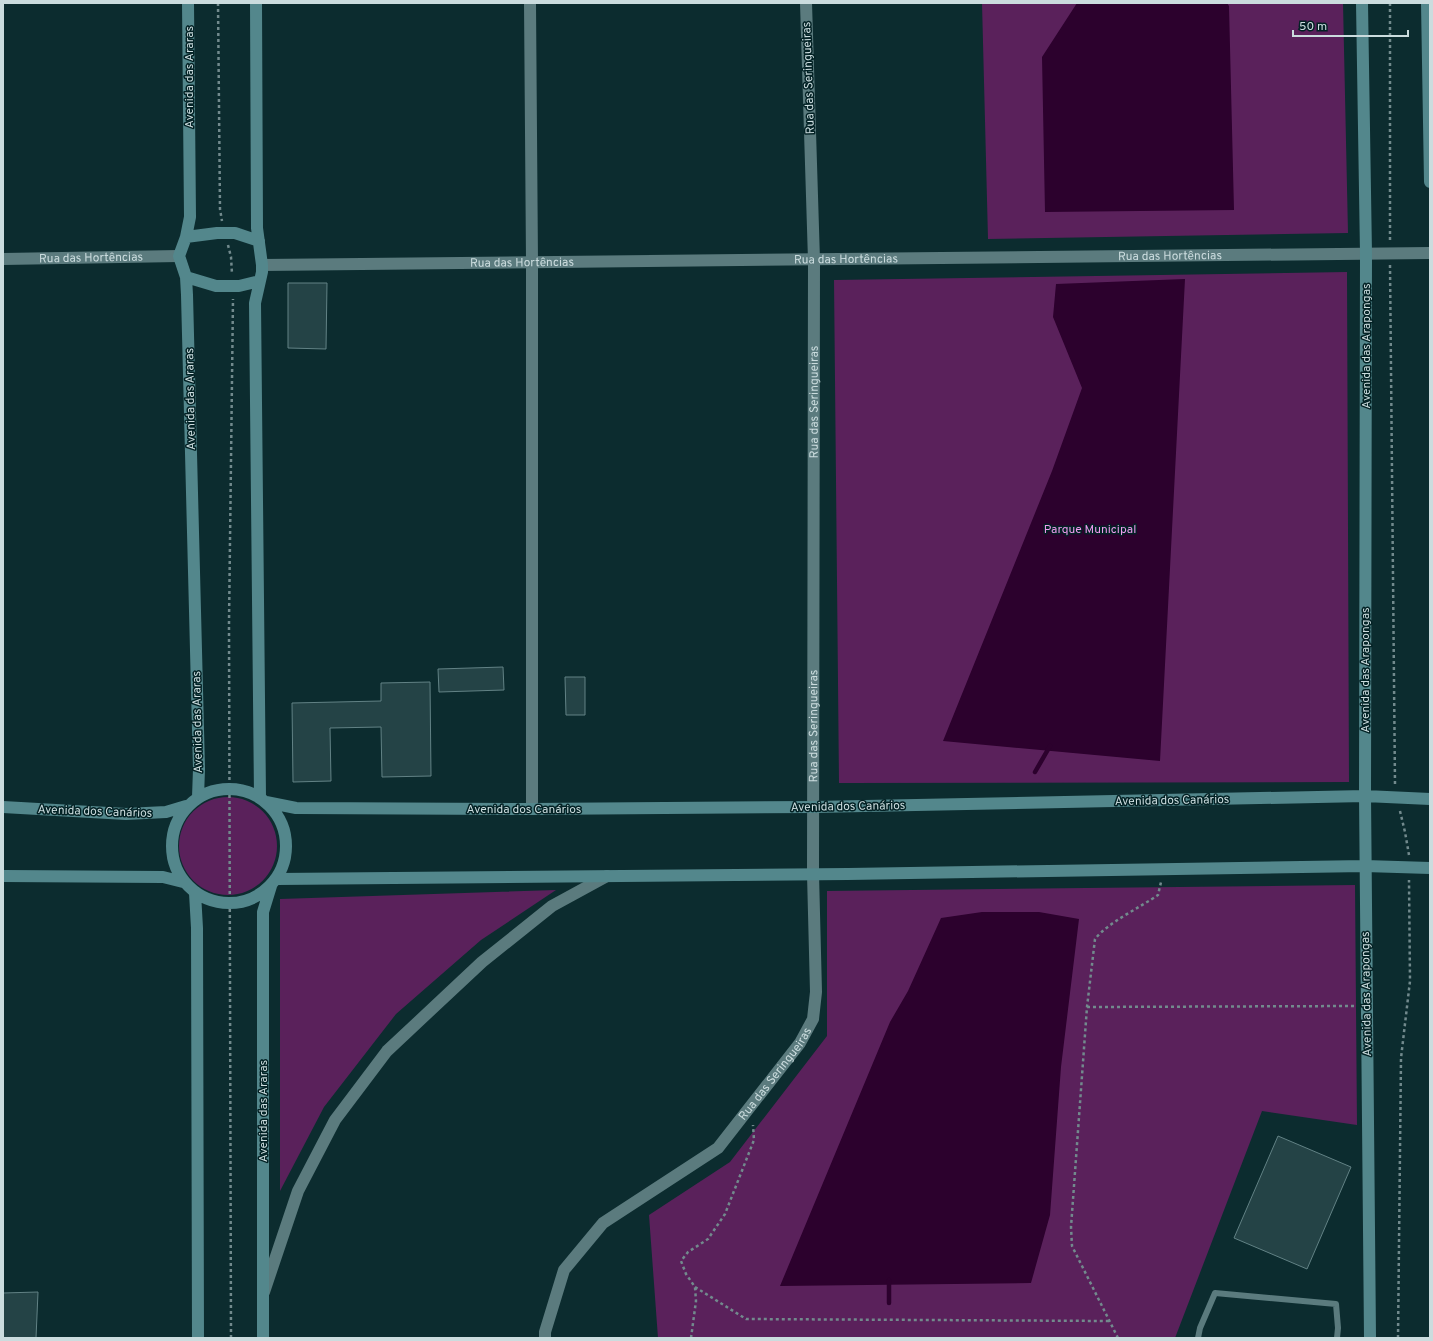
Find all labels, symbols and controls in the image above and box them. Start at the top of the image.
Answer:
scale bar [1293,12,1408,38]
text: 50 m [1299,19,1327,35]
street label: Rua das Seringueiras [799,21,819,135]
street label: Avenida das Araras [182,26,198,128]
street label: Rua das Hortências [1118,248,1222,265]
street label: Rua das Hortências [39,250,143,267]
street label: Rua das Hortências [794,251,898,269]
street label: Rua das Hortências [470,255,574,272]
street label: Avenida das Arapongas [1359,283,1375,409]
street label: Rua das Seringueiras [807,345,823,458]
street label: Avenida das Araras [182,348,200,450]
park label: Parque Municipal [1044,522,1136,538]
street label: Avenida das Arapongas [1358,607,1374,733]
street label: Rua das Seringueiras [806,669,822,782]
street label: Avenida das Araras [189,671,207,773]
street label: Avenida dos Canários [1114,792,1230,810]
street label: Avenida dos Canários [790,798,906,816]
street label: Avenida dos Canários [37,802,153,822]
street label: Avenida dos Canários [467,802,581,818]
street label: Avenida das Arapongas [1358,931,1376,1057]
street label: Rua das Seringueiras [735,1025,816,1124]
street label: Avenida das Araras [256,1060,272,1162]

